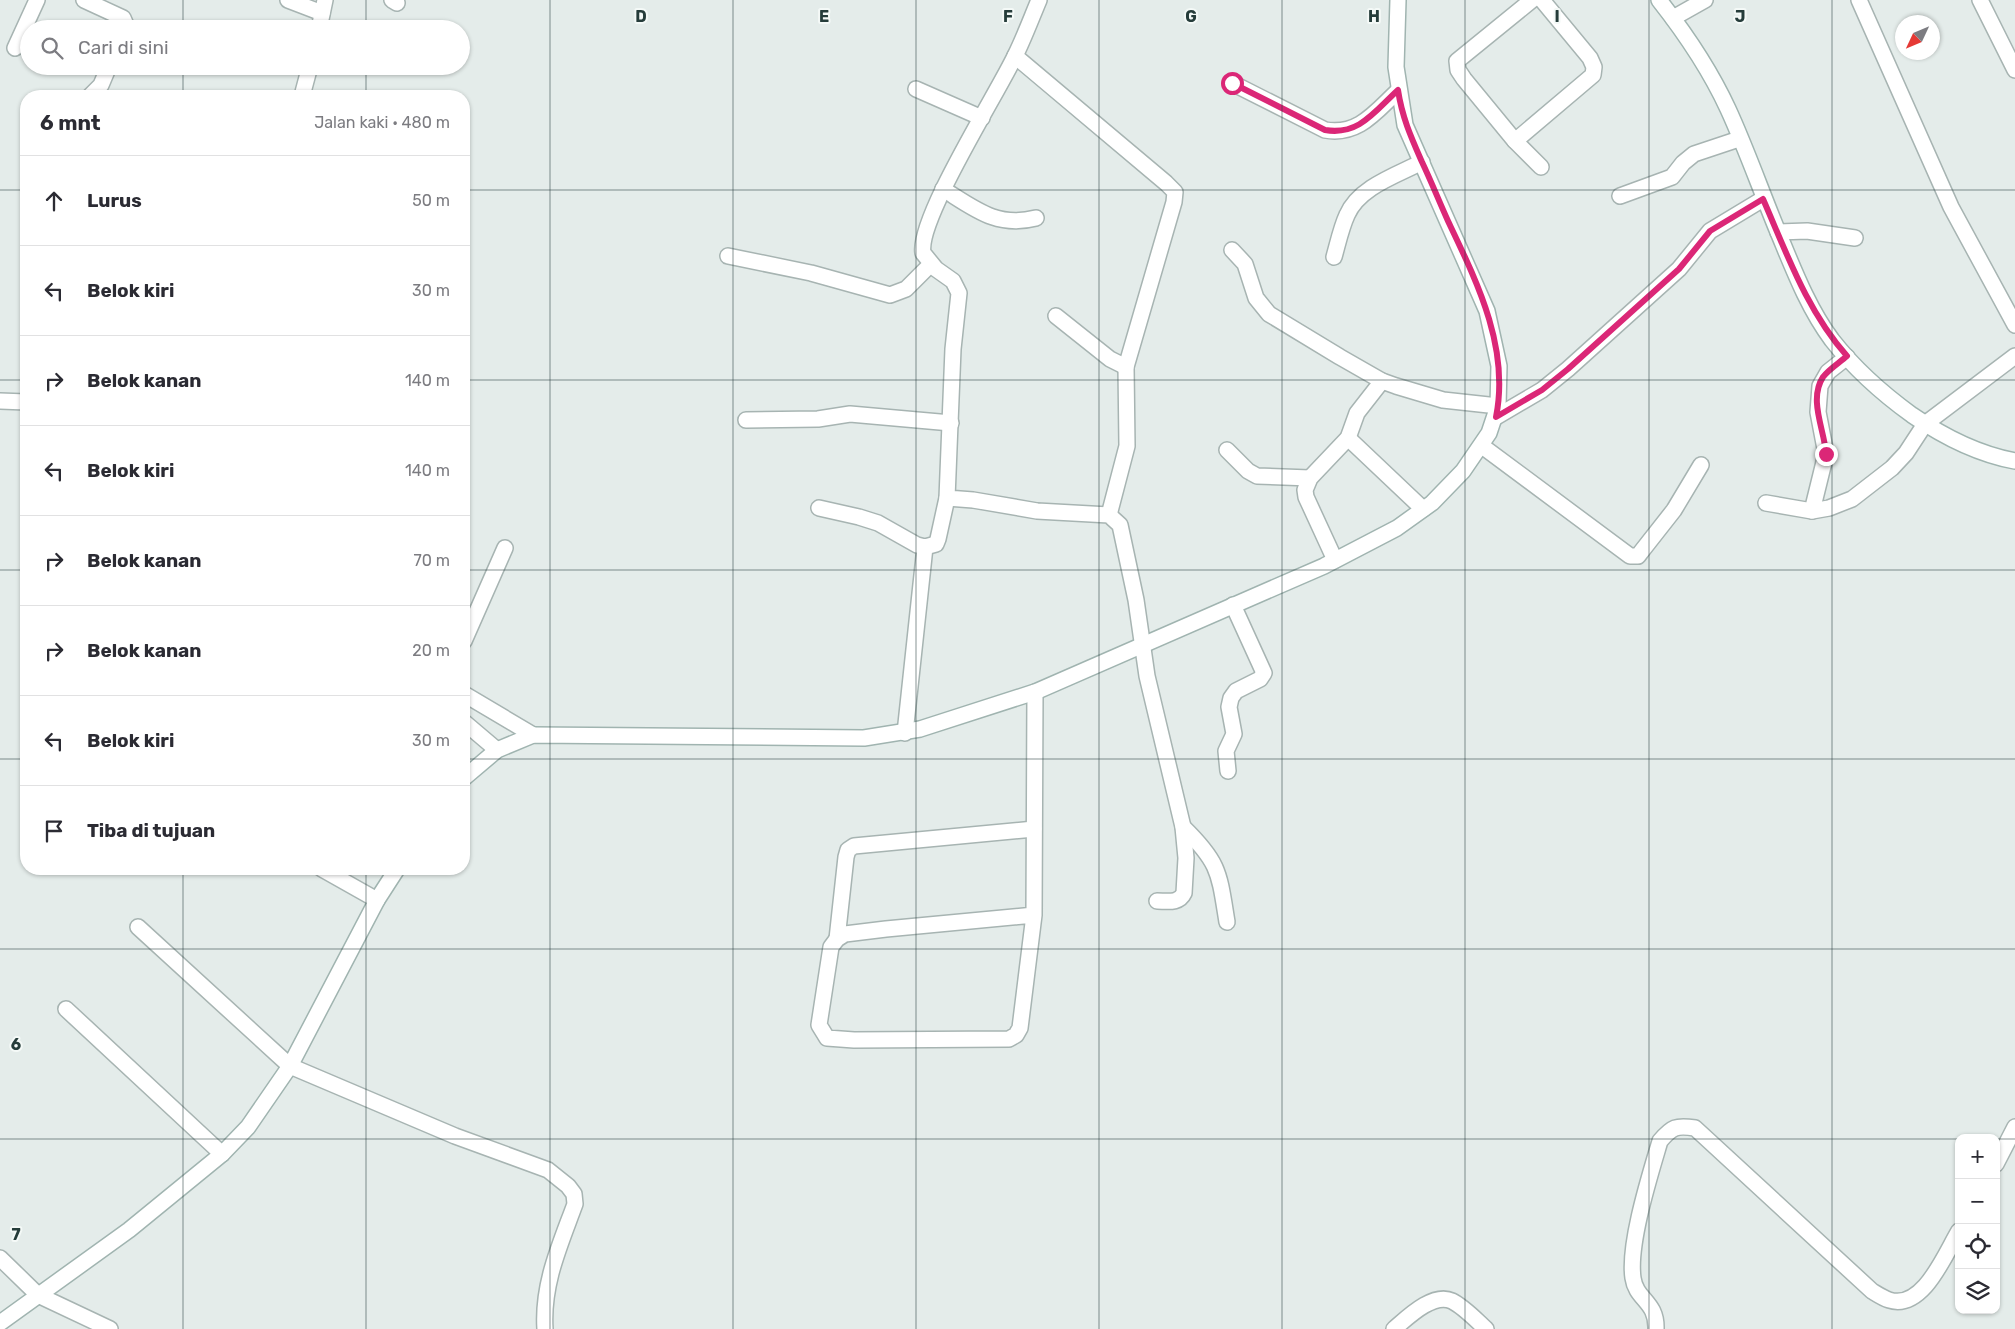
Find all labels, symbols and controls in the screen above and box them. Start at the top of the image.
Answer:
text: D [635,7,647,26]
text: E [819,7,829,26]
text: F [1003,7,1013,26]
text: G [1185,7,1197,26]
text: H [1368,7,1380,26]
text: I [1554,7,1560,26]
text: J [1735,7,1745,26]
north arrow [1895,15,1940,60]
search box [20,20,470,75]
icon: search [38,34,66,62]
text: Cari di sini [78,36,169,59]
route start [1221,72,1244,95]
text: 6 mnt [40,110,101,135]
text: Jalan kaki · 480 m [314,113,450,132]
icon: ahead [40,187,68,215]
text: Lurus [87,189,142,212]
text: 50 m [412,191,450,210]
icon: left [40,277,68,305]
text: Belok kiri [87,279,174,302]
text: 30 m [412,281,450,300]
icon: right [40,367,68,395]
text: Belok kanan [87,369,202,392]
text: 140 m [405,371,450,390]
route end [1815,443,1838,466]
icon: left [40,457,68,485]
text: Belok kiri [87,459,174,482]
text: 140 m [405,461,450,480]
icon: right [40,547,68,575]
text: Belok kanan [87,549,202,572]
text: 70 m [413,551,450,570]
icon: right [40,637,68,665]
text: Belok kanan [87,639,202,662]
text: 20 m [412,641,450,660]
icon: left [40,727,68,755]
text: Belok kiri [87,729,174,752]
text: 30 m [412,731,450,750]
icon: arrive [40,817,68,845]
text: Tiba di tujuan [87,819,215,842]
text: 6 [11,1035,21,1054]
map controls [1955,1134,2000,1314]
button: + [1955,1134,2000,1179]
button: − [1955,1179,2000,1224]
button: locate [1955,1224,2000,1269]
text: 7 [11,1225,21,1244]
button: layers [1955,1269,2000,1314]

